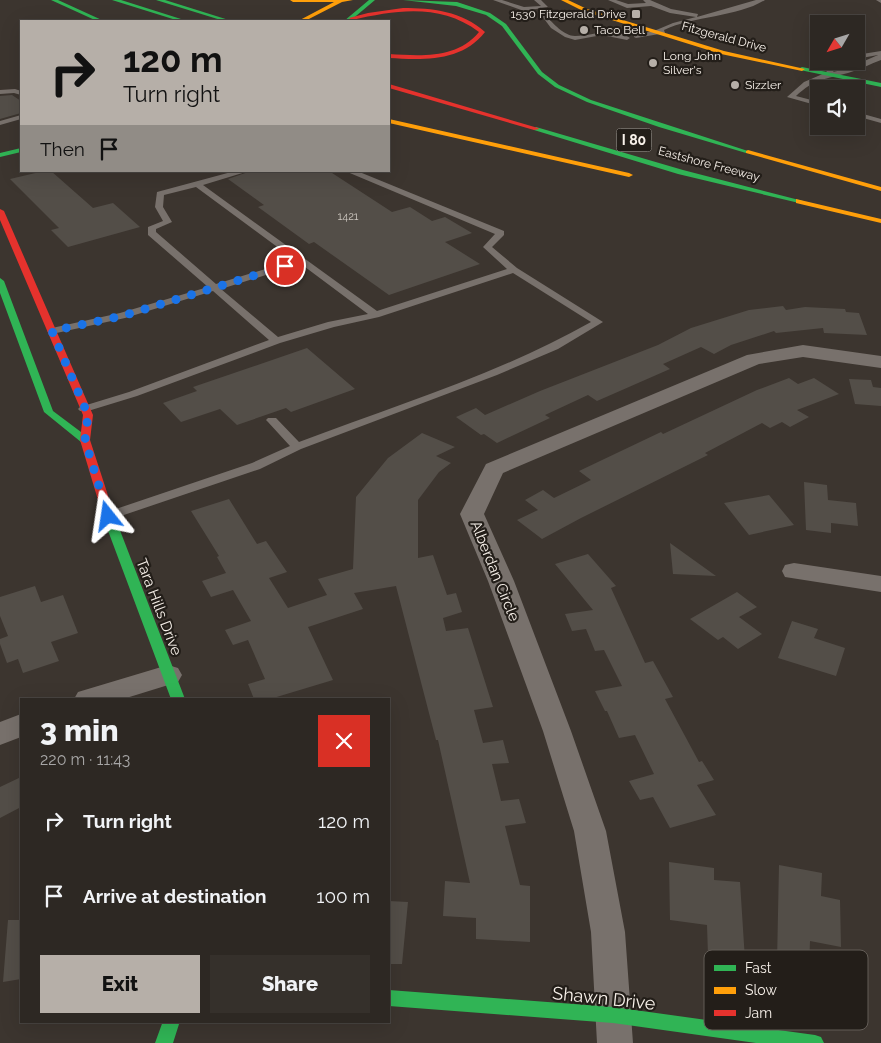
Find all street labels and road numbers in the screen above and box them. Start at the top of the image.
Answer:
street label: Fitzgerald Drive [680,19,768,55]
road number: I 80 [616,128,652,152]
street label: Eastshore Freeway [657,144,762,184]
street label: Alberdan Circle [467,518,523,624]
street label: Tara Hills Drive [132,556,186,658]
street label: Shawn Drive [551,982,657,1014]

